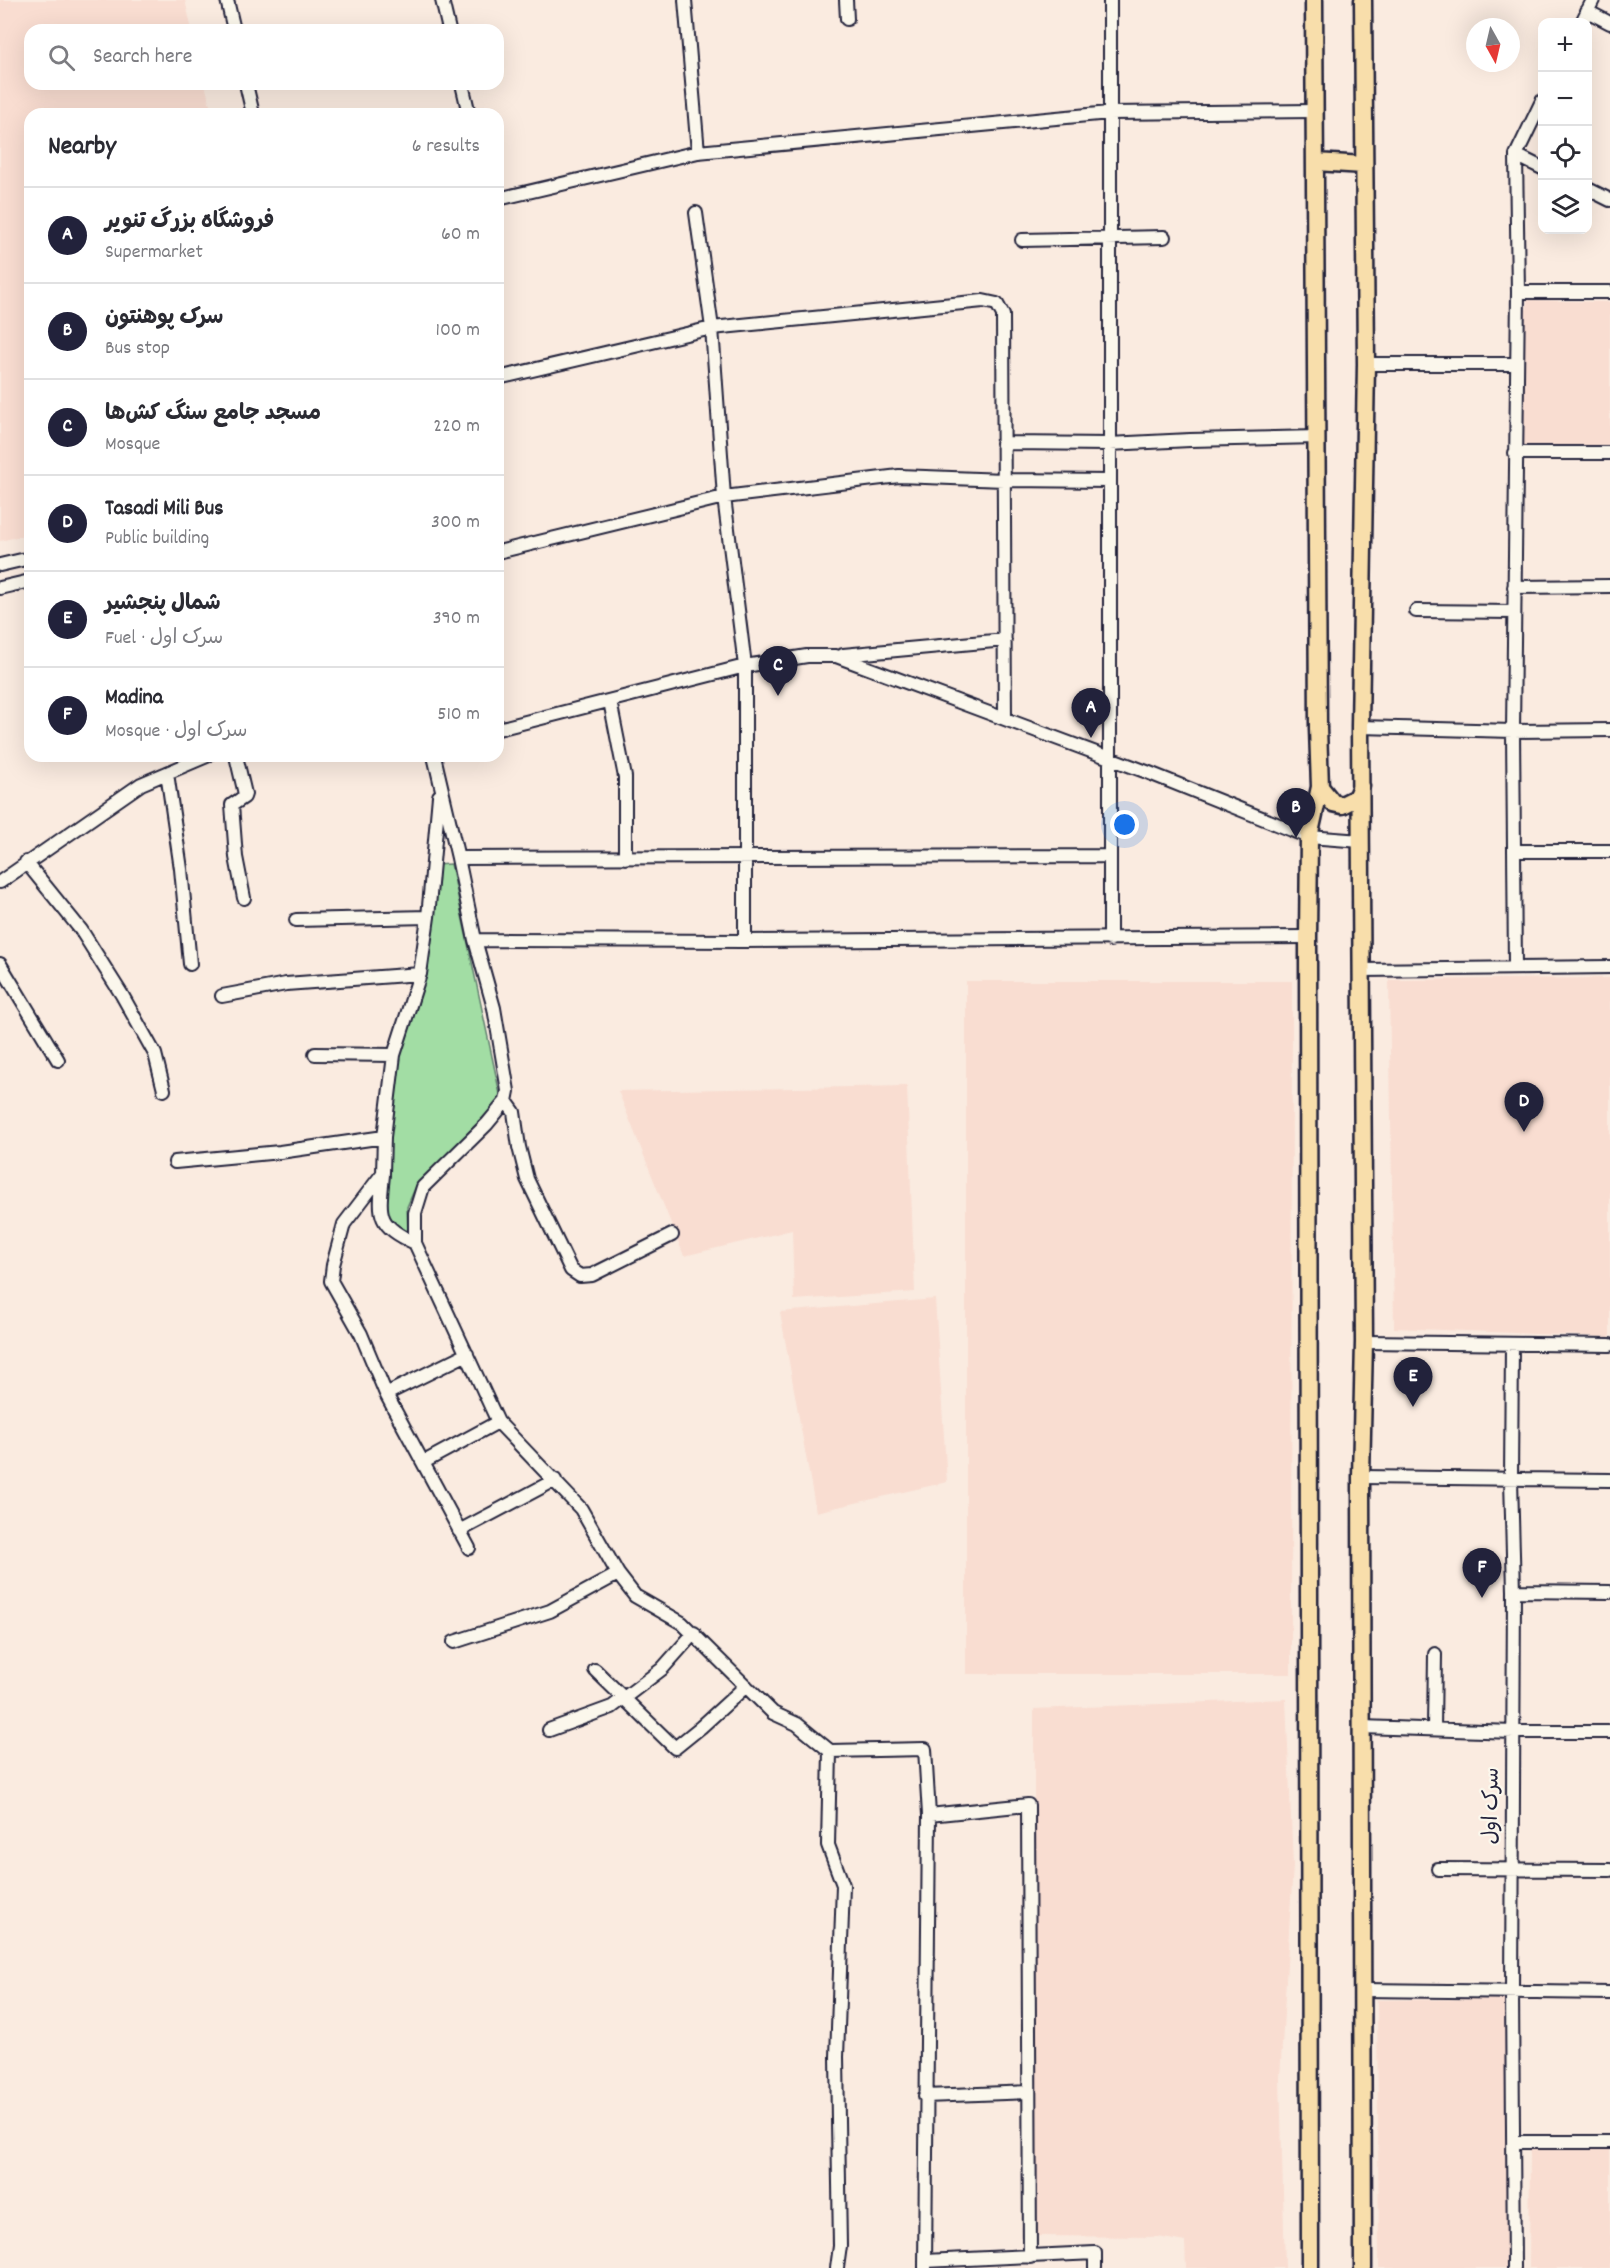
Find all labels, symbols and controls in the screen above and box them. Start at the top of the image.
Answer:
north arrow [1466,18,1520,72]
map controls [1538,18,1592,234]
button: + [1538,18,1592,72]
search box [24,24,504,90]
icon: search [45,41,78,74]
text: Search here [93,42,192,73]
button: − [1538,72,1592,126]
button: locate [1538,126,1592,180]
text: Nearby [48,129,116,166]
text: 6 results [412,133,480,161]
button: layers [1538,180,1592,234]
text: فروشگاه بزرگ تنویر [105,207,274,238]
text: A [62,221,73,249]
text: 60 m [441,221,480,249]
text: Supermarket [105,239,203,267]
text: سرک پوهنتون [105,303,223,334]
text: B [63,317,72,345]
text: 100 m [436,317,480,345]
text: Bus stop [105,335,170,363]
text: مسجد جامع سنگ کش‌ها [105,399,321,430]
text: C [63,413,72,441]
text: 220 m [433,413,480,441]
text: Mosque [105,431,160,459]
text: Tasadi Mili Bus [105,494,223,525]
text: D [62,509,73,537]
text: 300 m [431,509,480,537]
text: Public building [105,525,209,553]
text: شمال پنجشیر [105,589,221,620]
text: E [63,605,72,633]
text: 390 m [433,605,480,633]
text: Fuel · سرک‌ اول [105,625,223,653]
pin: C [758,646,798,696]
text: Madina [105,683,163,714]
pin: A [1072,688,1110,738]
text: F [63,701,72,729]
text: 510 m [437,701,480,729]
text: Mosque · سرک‌ اول [105,718,247,746]
pin: B [1276,788,1316,838]
your location [1110,810,1139,839]
pin: D [1504,1082,1544,1132]
pin: E [1394,1358,1432,1407]
pin: F [1462,1548,1502,1598]
street label: سرک‌ اول [1477,1767,1509,1845]

